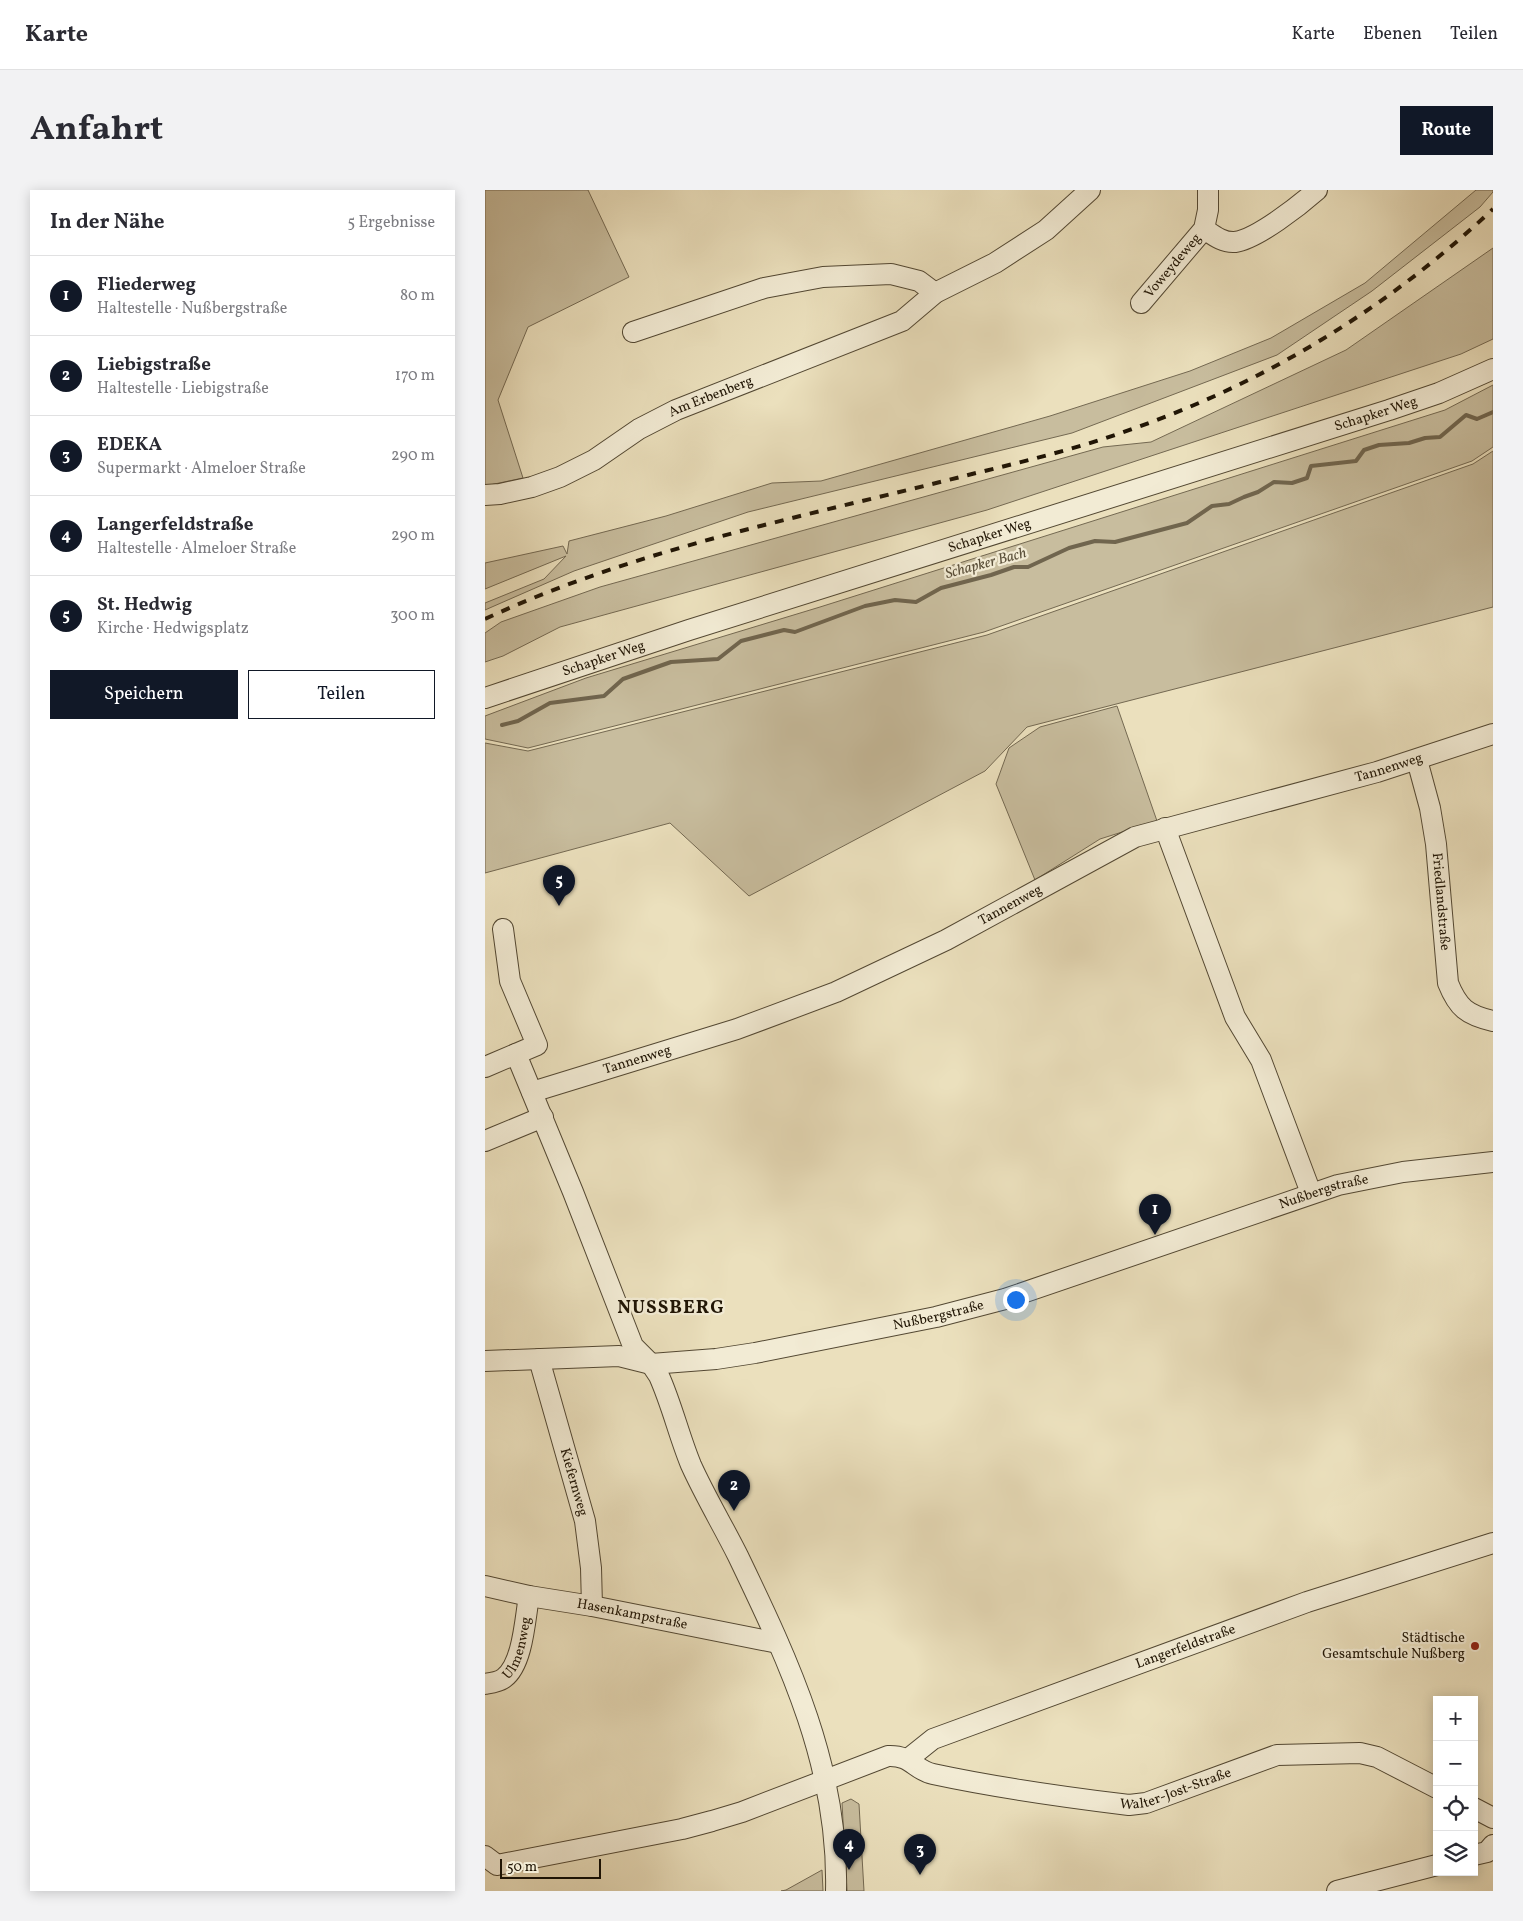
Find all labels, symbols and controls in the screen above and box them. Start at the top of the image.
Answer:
text: Karte [25,18,88,52]
text: Karte [1291,22,1335,47]
text: Ebenen [1363,22,1422,47]
text: Teilen [1450,22,1498,47]
text: Anfahrt [30,106,163,154]
button: Route [1400,106,1493,155]
text: In der Nähe [50,208,165,237]
text: 5 Ergebnisse [348,212,435,234]
street label: Voweydeweg [1140,229,1206,302]
text: Fliederweg [97,272,196,298]
text: 1 [63,285,69,307]
text: 80 m [400,285,435,307]
text: Haltestelle · Nußbergstraße [97,298,287,320]
text: Liebigstraße [97,352,211,378]
text: 2 [62,365,70,387]
text: 170 m [395,365,435,387]
street label: Am Erbenberg [665,371,756,422]
text: Haltestelle · Liebigstraße [97,378,269,400]
street label: Schapker Weg [1332,392,1420,436]
text: EDEKA [97,432,162,458]
text: 3 [62,445,70,467]
text: 290 m [391,445,435,467]
text: Supermarkt · Almeloer Straße [97,458,306,480]
text: Langerfeldstraße [97,512,254,538]
street label: Schapker Weg [946,514,1033,558]
text: 4 [61,525,71,547]
text: 290 m [391,525,435,547]
text: Haltestelle · Almeloer Straße [97,538,296,560]
water label: Schapker Bach [943,543,1029,585]
text: St. Hedwig [97,592,192,618]
text: 5 [62,605,70,627]
text: 300 m [390,605,435,627]
text: Kirche · Hedwigsplatz [97,618,249,640]
street label: Schapker Weg [560,636,647,681]
button: Speichern [50,670,238,719]
button: Teilen [248,670,435,719]
street label: Tannenweg [1353,748,1425,787]
street label: Friedlandstraße [1427,852,1455,952]
pin: 5 [543,865,575,906]
street label: Tannenweg [975,880,1046,930]
street label: Tannenweg [601,1040,673,1079]
street label: Nußbergstraße [1276,1170,1370,1214]
pin: 1 [1139,1194,1171,1235]
your location [1003,1287,1029,1313]
district label: NUSSBERG [617,1295,725,1321]
street label: Nußbergstraße [891,1295,986,1335]
street label: Kiefernweg [555,1446,593,1518]
pin: 2 [718,1470,750,1511]
street label: Hasenkampstraße [576,1594,690,1634]
street label: Ulmenweg [498,1615,535,1684]
street label: Langerfeldstraße [1133,1619,1239,1673]
place label: Städtische Gesamtschule Nußberg [1322,1629,1465,1664]
marker: Städtische Gesamtschule Nußberg [1469,1640,1481,1652]
map controls [1433,1696,1478,1876]
button: + [1433,1696,1478,1741]
button: − [1433,1741,1478,1786]
street label: Walter-Jost-Straße [1119,1763,1234,1815]
button: locate [1433,1786,1478,1831]
pin: 4 [833,1829,865,1870]
button: layers [1433,1831,1478,1876]
pin: 3 [904,1834,936,1875]
scale bar [500,1856,601,1879]
text: 50 m [507,1858,537,1877]

